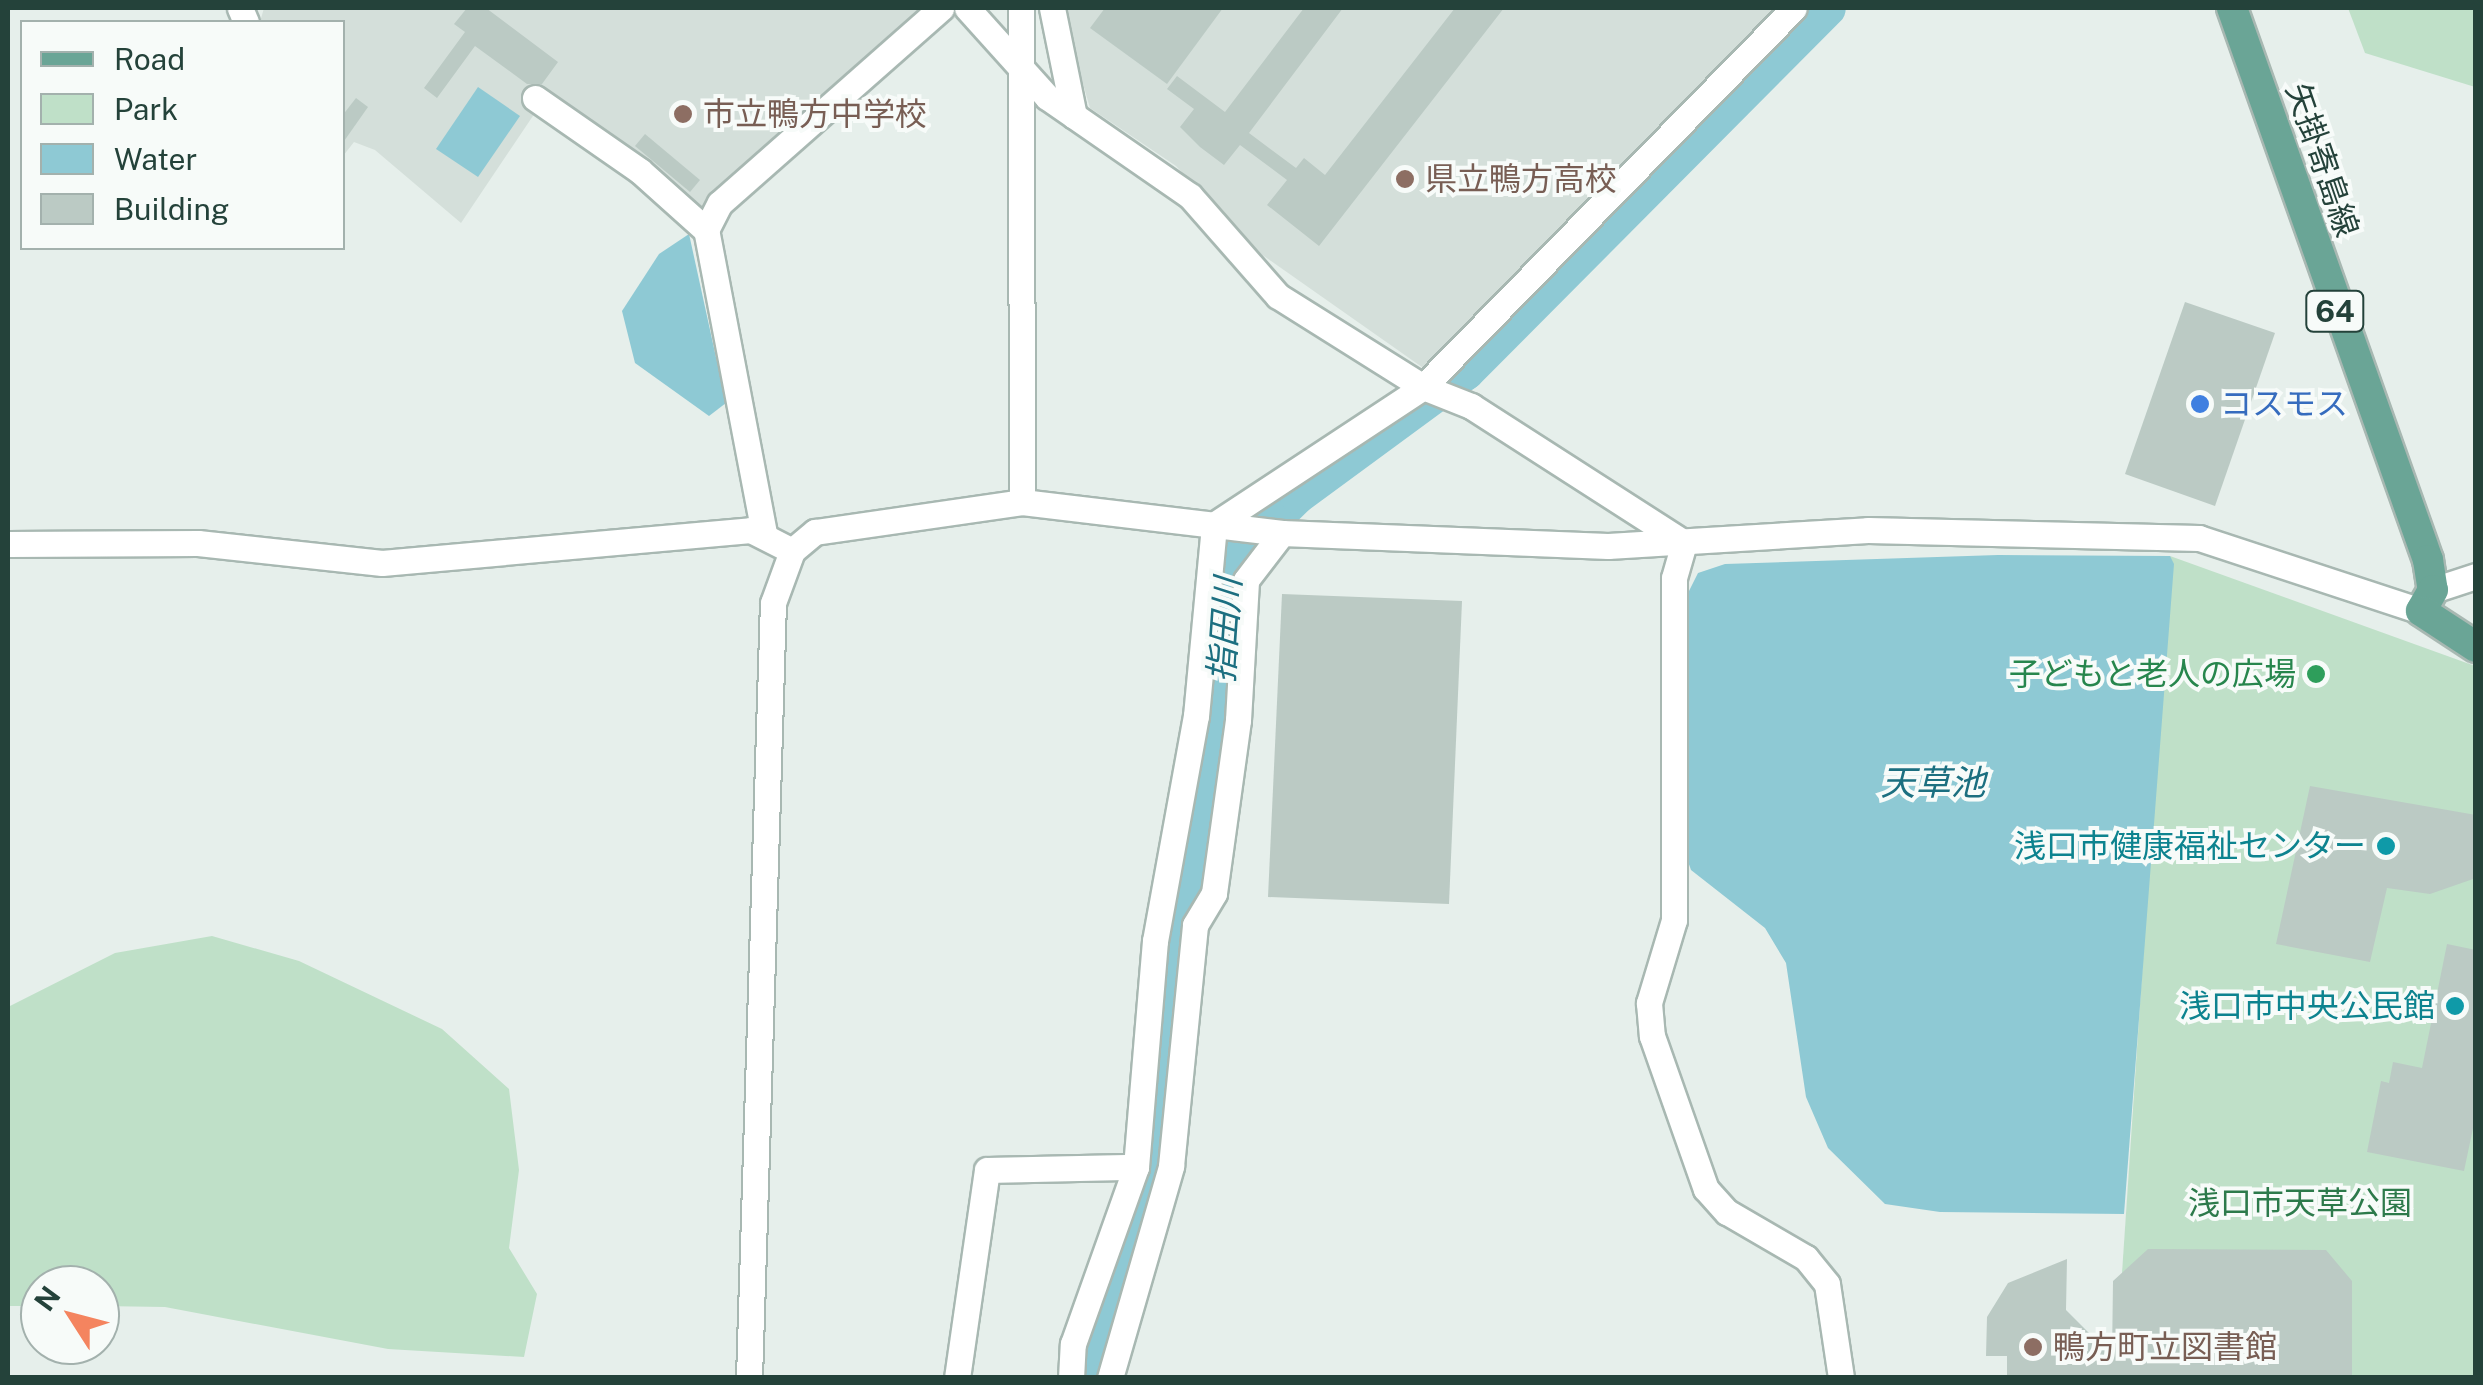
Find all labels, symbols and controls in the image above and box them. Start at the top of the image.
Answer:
legend [20,20,345,250]
text: Road [114,41,185,77]
street label: 矢掛寄島線 [2278,78,2366,242]
text: Park [114,91,178,127]
place label: 市立鴨方中学校 [703,95,927,133]
marker: 市立鴨方中学校 [672,103,694,125]
text: Water [114,141,197,177]
place label: 県立鴨方高校 [1425,160,1617,198]
marker: 県立鴨方高校 [1394,168,1416,190]
text: Building [114,191,229,227]
road number: 64 [2305,286,2365,336]
place label: コスモス [2220,385,2348,423]
marker: コスモス [2189,393,2211,415]
water label: 指田川 [1200,576,1250,684]
place label: 子どもと老人の広場 [2008,655,2296,693]
marker: 子どもと老人の広場 [2305,663,2327,685]
water label: 天草池 [1881,762,1985,804]
place label: 浅口市健康福祉センター [2014,827,2366,865]
marker: 浅口市健康福祉センター [2375,835,2397,857]
place label: 浅口市中央公民館 [2179,987,2435,1025]
marker: 浅口市中央公民館 [2444,995,2466,1017]
park label: 浅口市天草公園 [2188,1184,2412,1222]
north arrow [20,1265,120,1365]
text: N [27,1280,67,1317]
place label: 鴨方町立図書館 [2053,1328,2277,1366]
marker: 鴨方町立図書館 [2022,1336,2044,1358]

